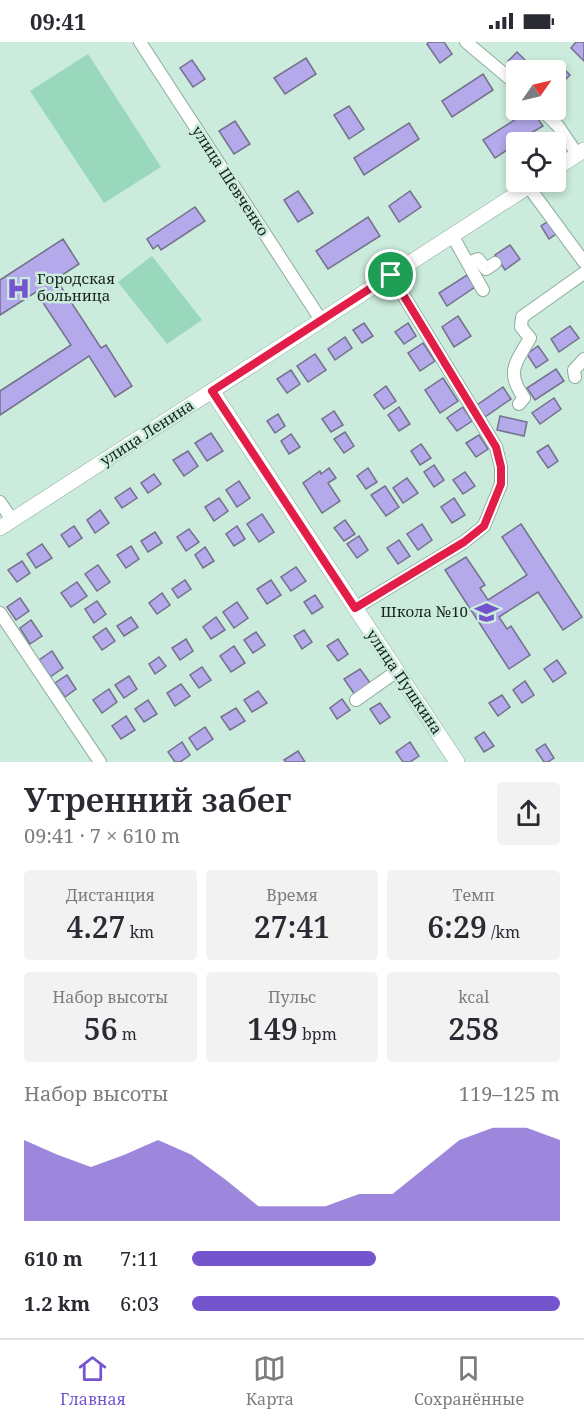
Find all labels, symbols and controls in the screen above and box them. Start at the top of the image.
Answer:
text: 09:41 [30,6,86,36]
north arrow [506,60,566,120]
map controls [506,60,566,192]
street label: улица Шевченко [188,121,274,239]
button: locate [506,132,566,192]
pin [365,249,416,300]
icon: arrive [374,258,407,291]
place label: Городская больница [37,268,115,305]
hospital icon: Городская больница [6,275,32,301]
street label: улица Ленина [96,394,197,470]
school or university icon: Школа №10 [473,599,499,625]
place label: Школа №10 [381,601,468,621]
street label: улица Пушкина [362,625,447,738]
text: Утренний забег [24,777,291,822]
button: share [497,782,560,845]
text: 09:41 · 7 × 610 m [24,822,180,849]
text: Дистанция [66,884,155,906]
text: Время [266,884,318,906]
text: Темп [453,884,495,906]
text: 4.27 [67,906,126,947]
text: 27:41 [254,906,330,947]
text: 6:29 [427,906,487,947]
text: km [126,921,154,943]
text: /km [487,921,520,943]
text: Набор высоты [53,986,168,1008]
text: Пульс [268,986,316,1008]
text: kcal [458,986,489,1008]
text: 56 [84,1008,118,1049]
text: 149 [247,1008,298,1049]
text: 258 [448,1008,499,1049]
text: m [118,1023,137,1045]
text: bpm [298,1023,337,1045]
text: Набор высоты [24,1080,168,1107]
text: 119–125 m [459,1080,560,1107]
text: 610 m [24,1245,83,1272]
text: 7:11 [120,1245,159,1272]
text: 1.2 km [24,1290,90,1317]
text: 6:03 [120,1290,159,1317]
tab: Главная [60,1352,126,1410]
tab: Карта [246,1352,294,1410]
tab: Сохранённые [414,1352,524,1410]

